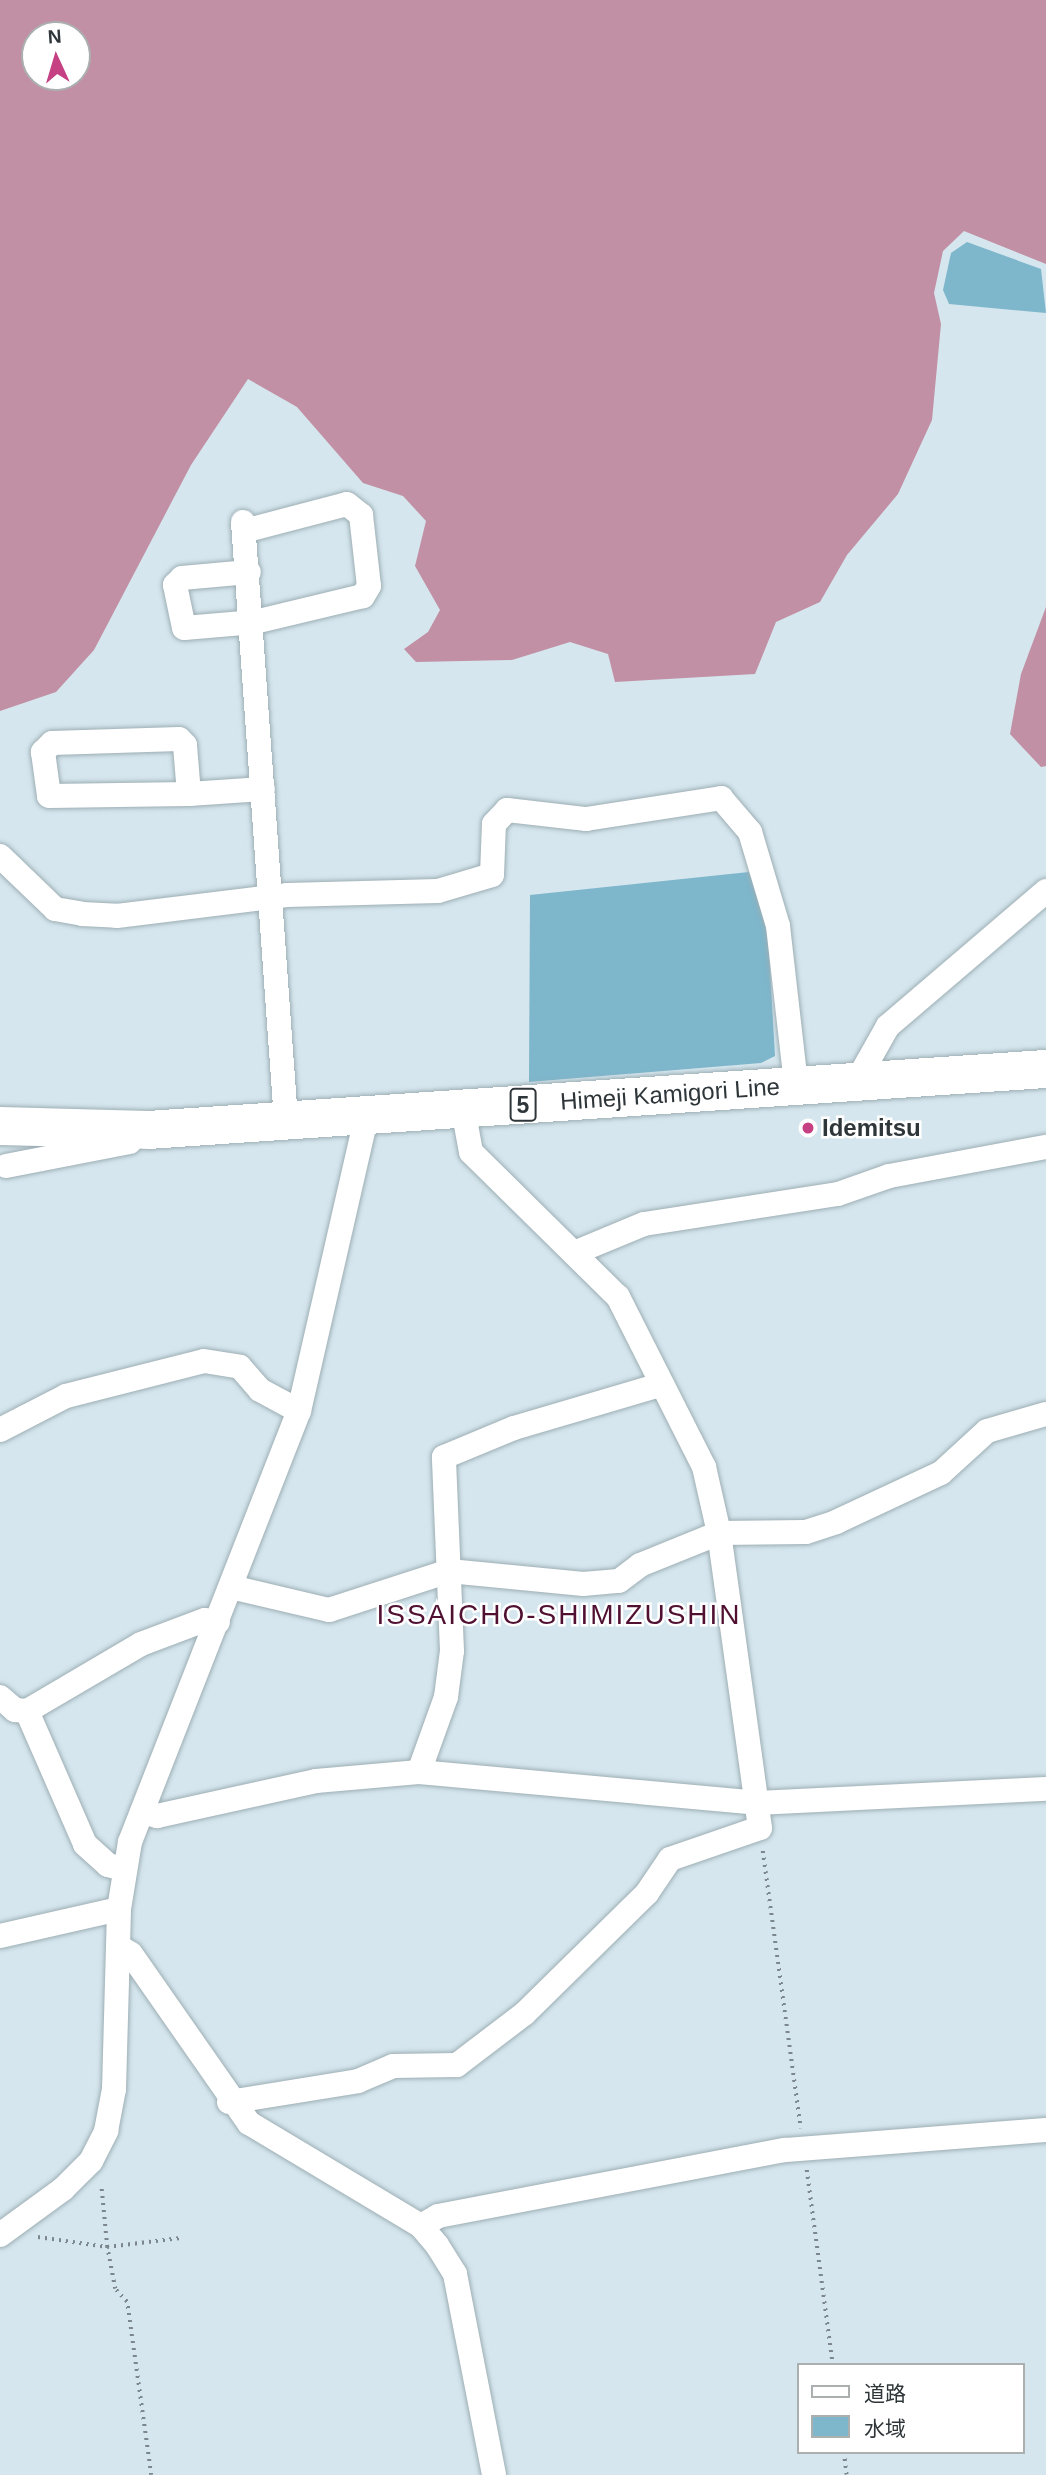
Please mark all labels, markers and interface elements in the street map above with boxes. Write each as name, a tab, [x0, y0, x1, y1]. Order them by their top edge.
north arrow	[21, 21, 91, 91]
text: N	[47, 26, 62, 48]
street label: Himeji Kamigori Line	[559, 1072, 781, 1116]
road number: 5	[509, 1086, 537, 1124]
place label: Idemitsu	[822, 1114, 921, 1142]
marker: Idemitsu	[800, 1120, 816, 1136]
district label: ISSAICHO-SHIMIZUSHIN	[379, 1598, 739, 1632]
legend	[797, 2363, 1025, 2454]
text: 道路	[864, 2382, 906, 2405]
text: 水域	[864, 2417, 906, 2440]

